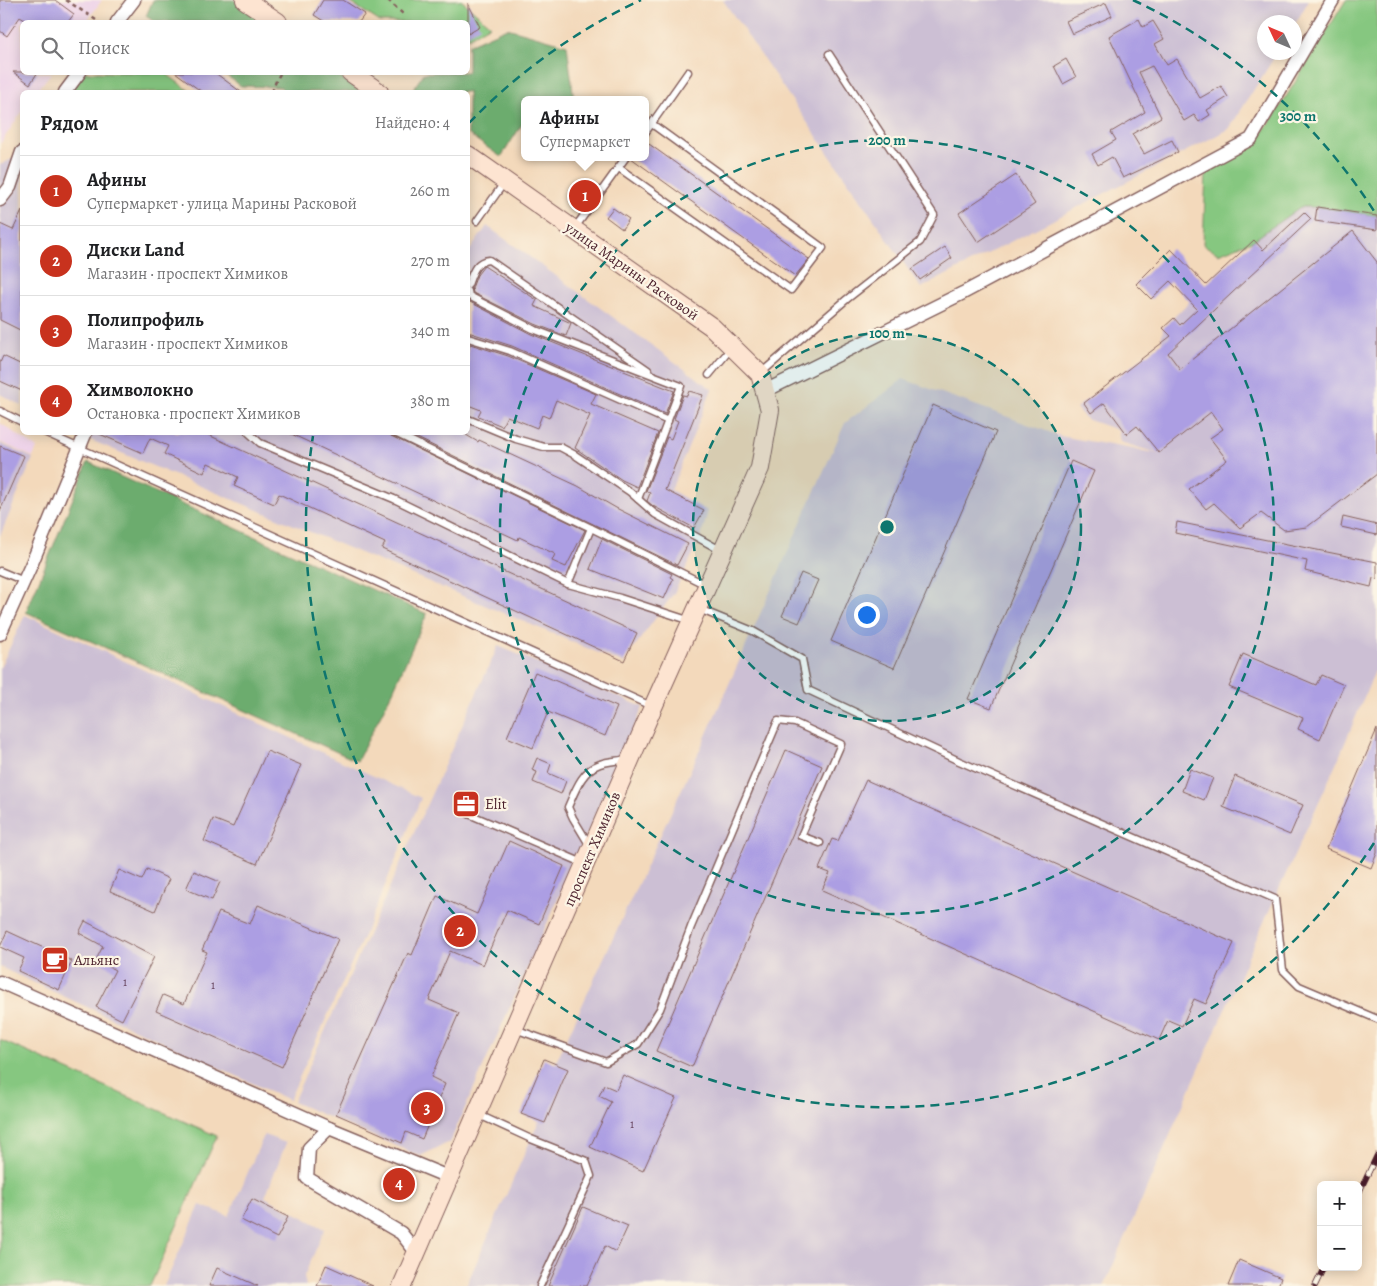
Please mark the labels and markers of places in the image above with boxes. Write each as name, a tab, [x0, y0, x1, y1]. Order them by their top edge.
pin: 1	[569, 177, 601, 215]
centre of rings	[878, 518, 896, 536]
office icon: Elit	[451, 789, 481, 819]
place label: Elit	[485, 794, 507, 814]
pin: 2	[444, 912, 476, 950]
cafe icon: Альянс	[40, 945, 70, 975]
place label: Альянс	[73, 950, 119, 970]
pin: 3	[411, 1089, 443, 1127]
pin: 4	[383, 1165, 415, 1203]

